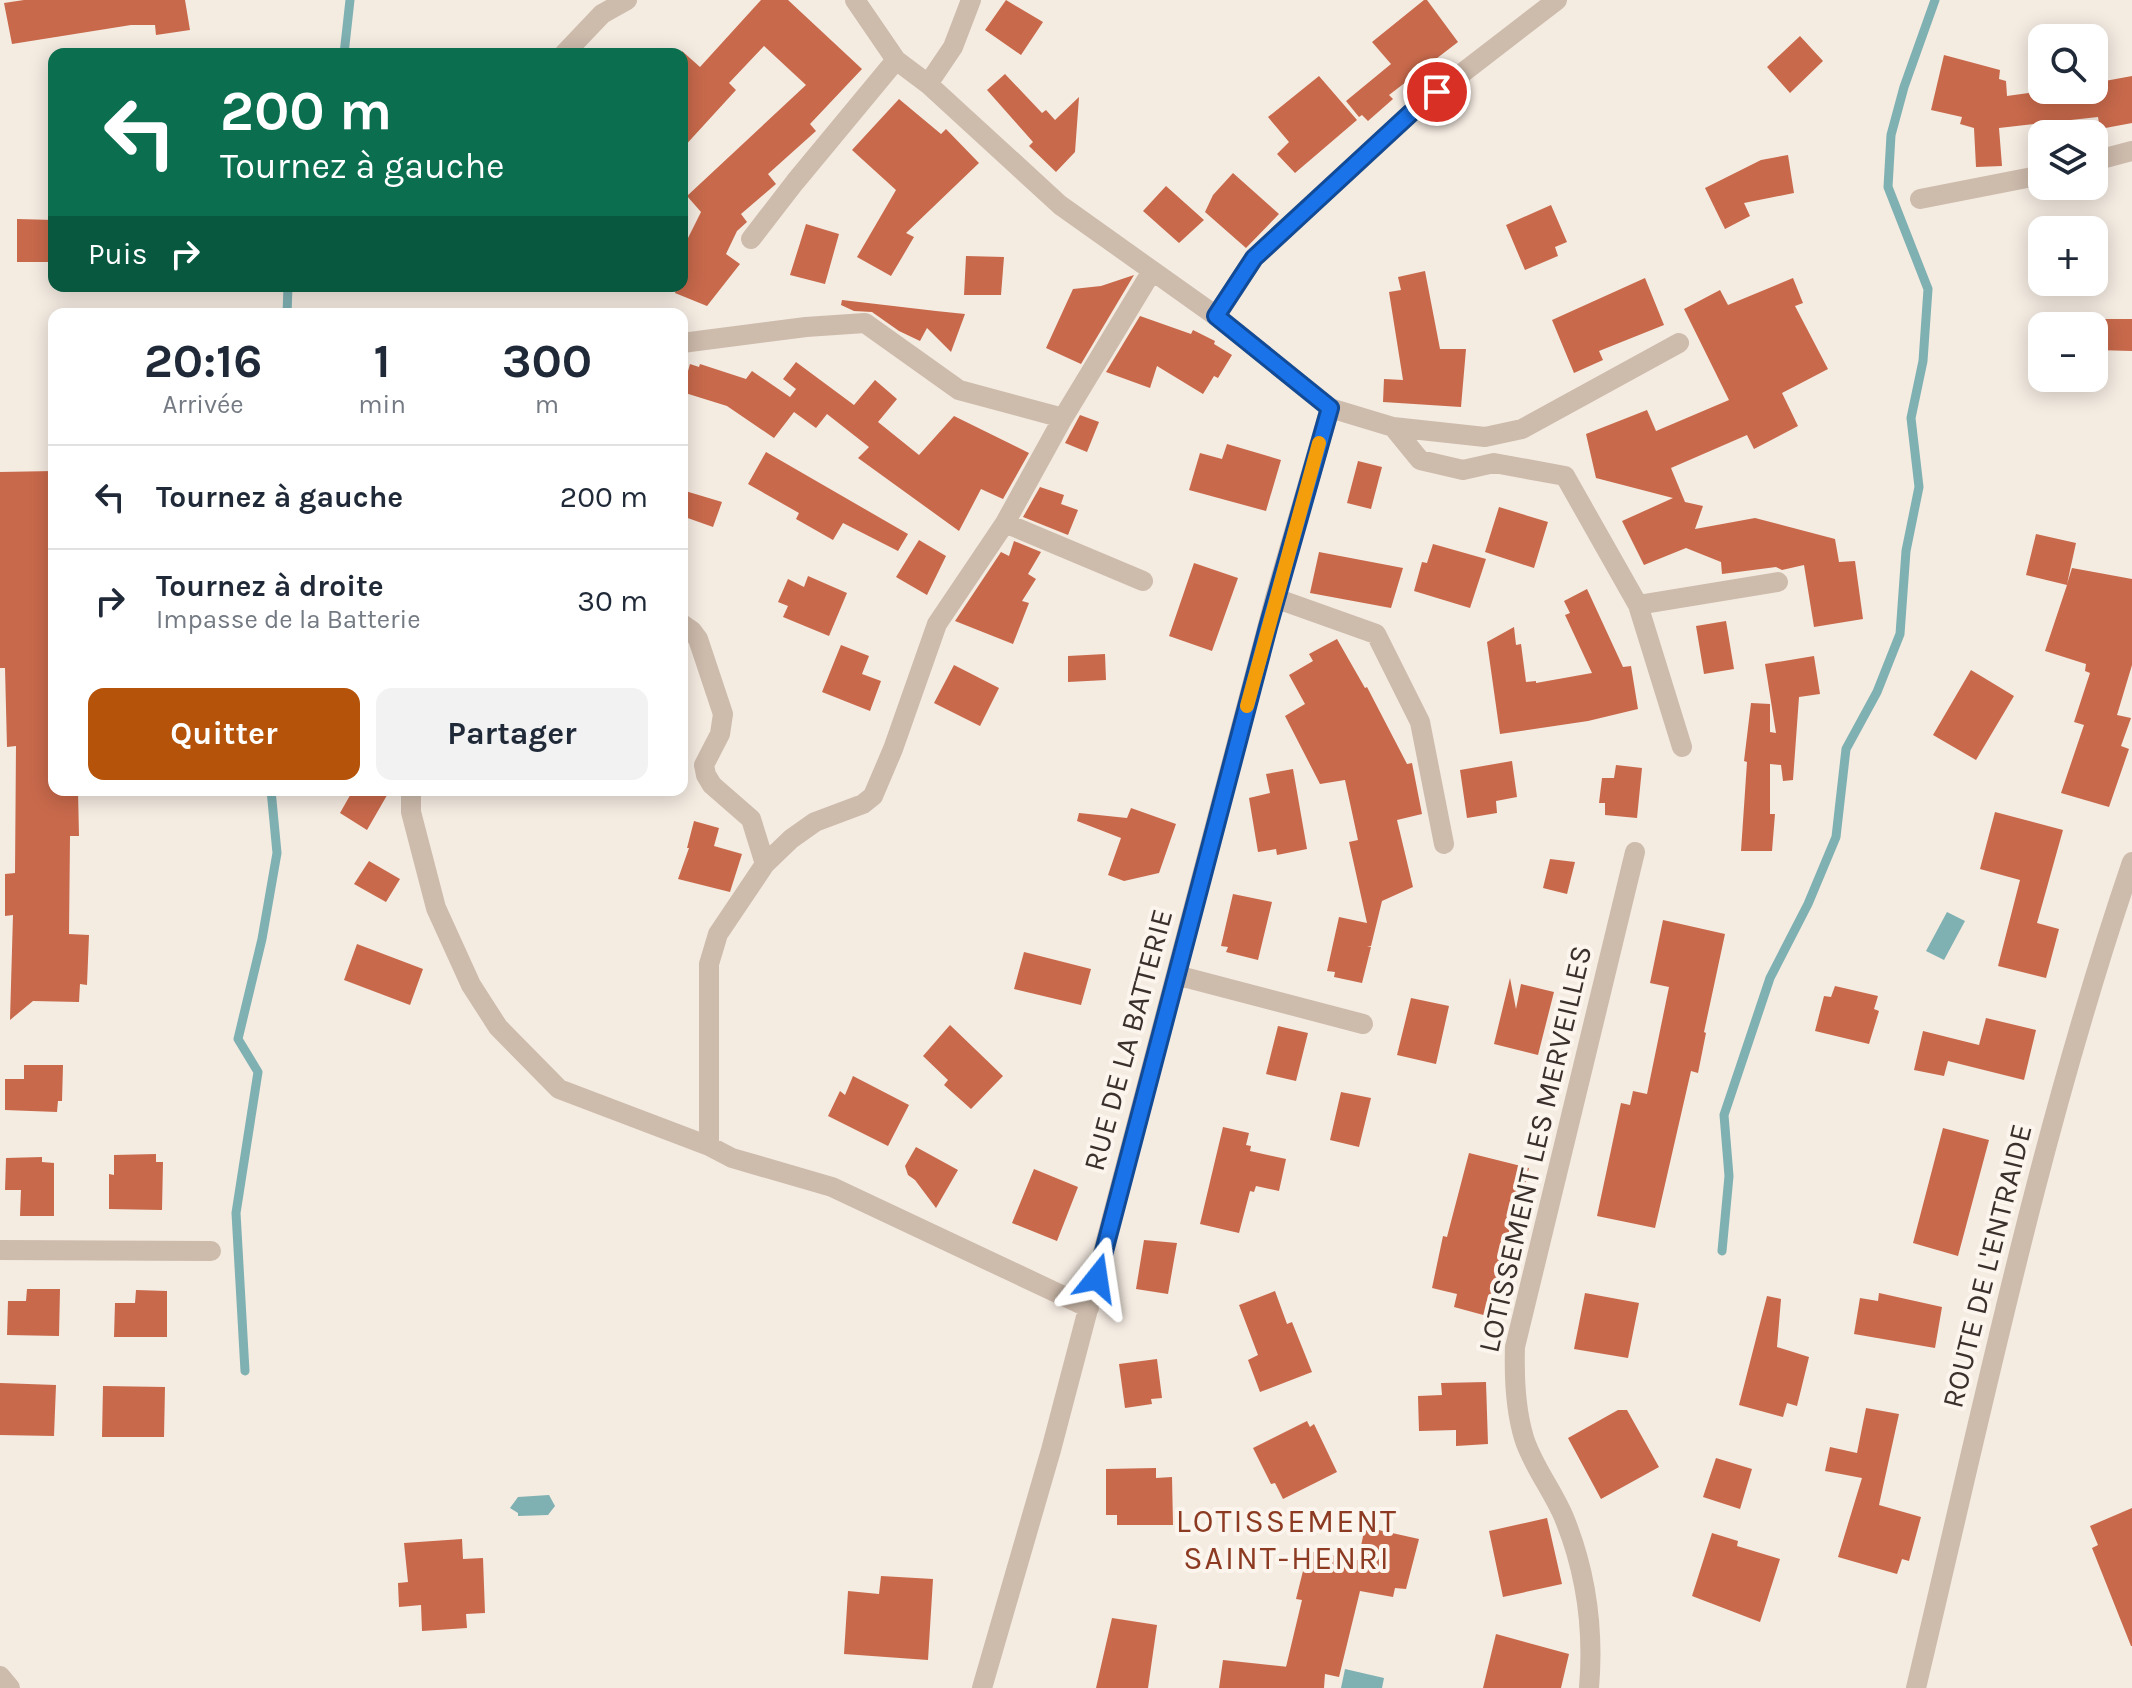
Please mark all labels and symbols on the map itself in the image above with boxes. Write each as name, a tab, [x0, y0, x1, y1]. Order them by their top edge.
pin	[1403, 58, 1471, 126]
street label: RUE DE LA BATTERIE	[1076, 905, 1180, 1175]
street label: LOTISSEMENT LES MERVEILLES	[1471, 942, 1599, 1356]
street label: ROUTE DE L'ENTRAIDE	[1934, 1120, 2040, 1412]
position arrow	[1055, 1236, 1139, 1320]
district label: LOTISSEMENT SAINT-HENRI	[1176, 1503, 1398, 1577]

